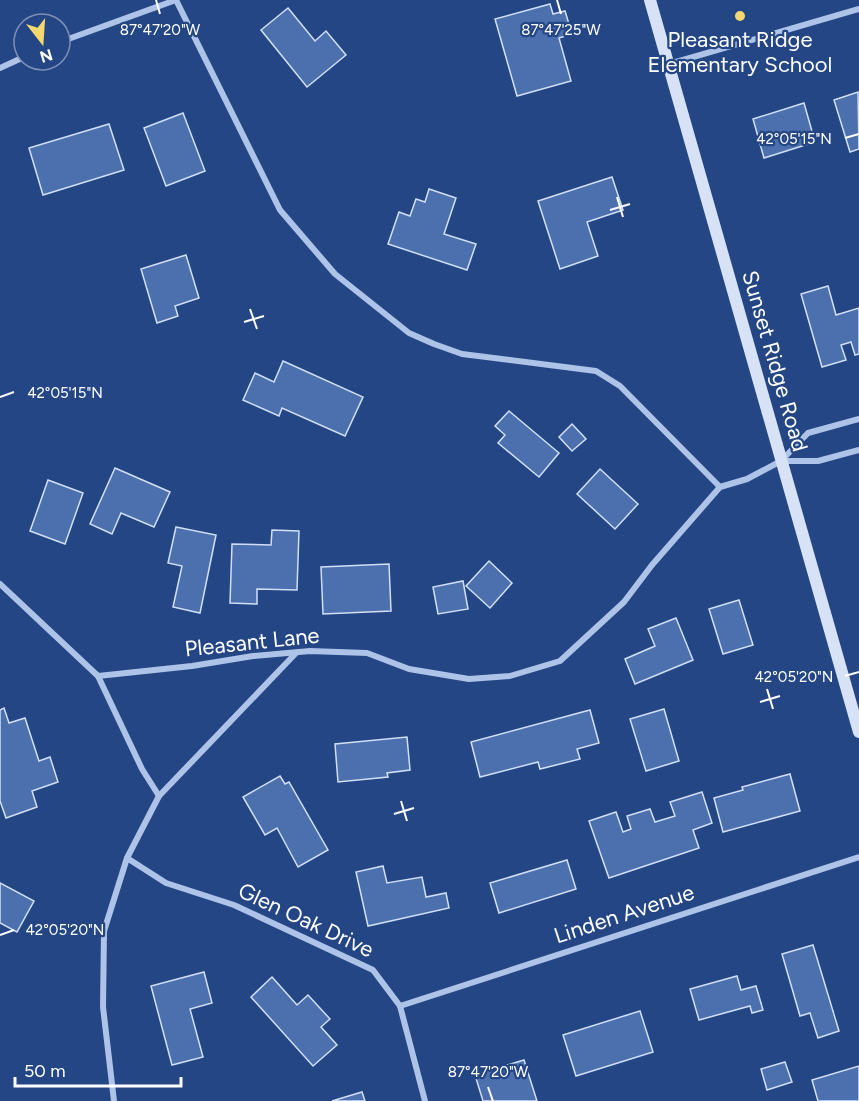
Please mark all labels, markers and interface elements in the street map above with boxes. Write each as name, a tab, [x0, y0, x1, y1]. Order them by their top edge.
marker: Pleasant Ridge Elementary School	[733, 9, 747, 23]
north arrow	[12, 12, 72, 72]
text: 87°47'20"W	[120, 21, 201, 39]
text: 87°47'25"W	[521, 21, 601, 39]
place label: Pleasant Ridge Elementary School	[648, 26, 832, 78]
text: N	[38, 45, 55, 67]
text: 42°05'15"N	[756, 130, 832, 148]
street label: Sunset Ridge Road	[736, 267, 814, 455]
text: 42°05'15"N	[27, 384, 103, 402]
street label: Pleasant Lane	[183, 622, 321, 662]
text: 42°05'20"N	[755, 668, 833, 686]
street label: Glen Oak Drive	[234, 877, 378, 963]
street label: Linden Avenue	[550, 879, 698, 949]
text: 42°05'20"N	[26, 921, 104, 939]
scale bar	[15, 1050, 182, 1088]
text: 50 m	[24, 1060, 66, 1082]
text: 87°47'20"W	[448, 1063, 529, 1081]

